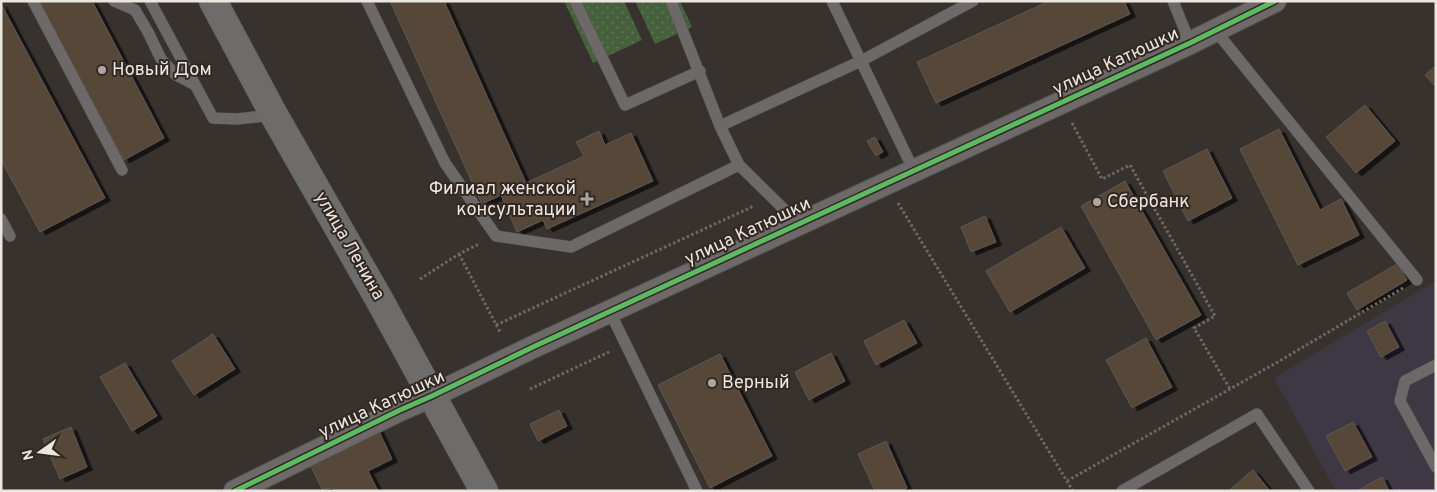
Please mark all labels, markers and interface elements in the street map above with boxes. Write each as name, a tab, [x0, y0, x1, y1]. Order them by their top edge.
street label: улица Катюшки	[1049, 23, 1183, 101]
place label: Новый Дом	[112, 59, 212, 82]
marker: Новый Дом	[96, 64, 108, 76]
place label: Филиал женской консультации	[429, 178, 576, 222]
street label: улица Ленина	[309, 188, 389, 304]
place label: Сбербанк	[1107, 191, 1190, 214]
marker: Филиал женской консультации	[580, 192, 594, 206]
street label: улица Катюшки	[681, 193, 815, 271]
marker: Сбербанк	[1091, 196, 1103, 208]
street label: улица Катюшки	[315, 366, 449, 444]
place label: Верный	[722, 372, 790, 395]
marker: Верный	[706, 377, 718, 389]
north arrow	[15, 427, 65, 477]
text: N	[19, 448, 38, 462]

